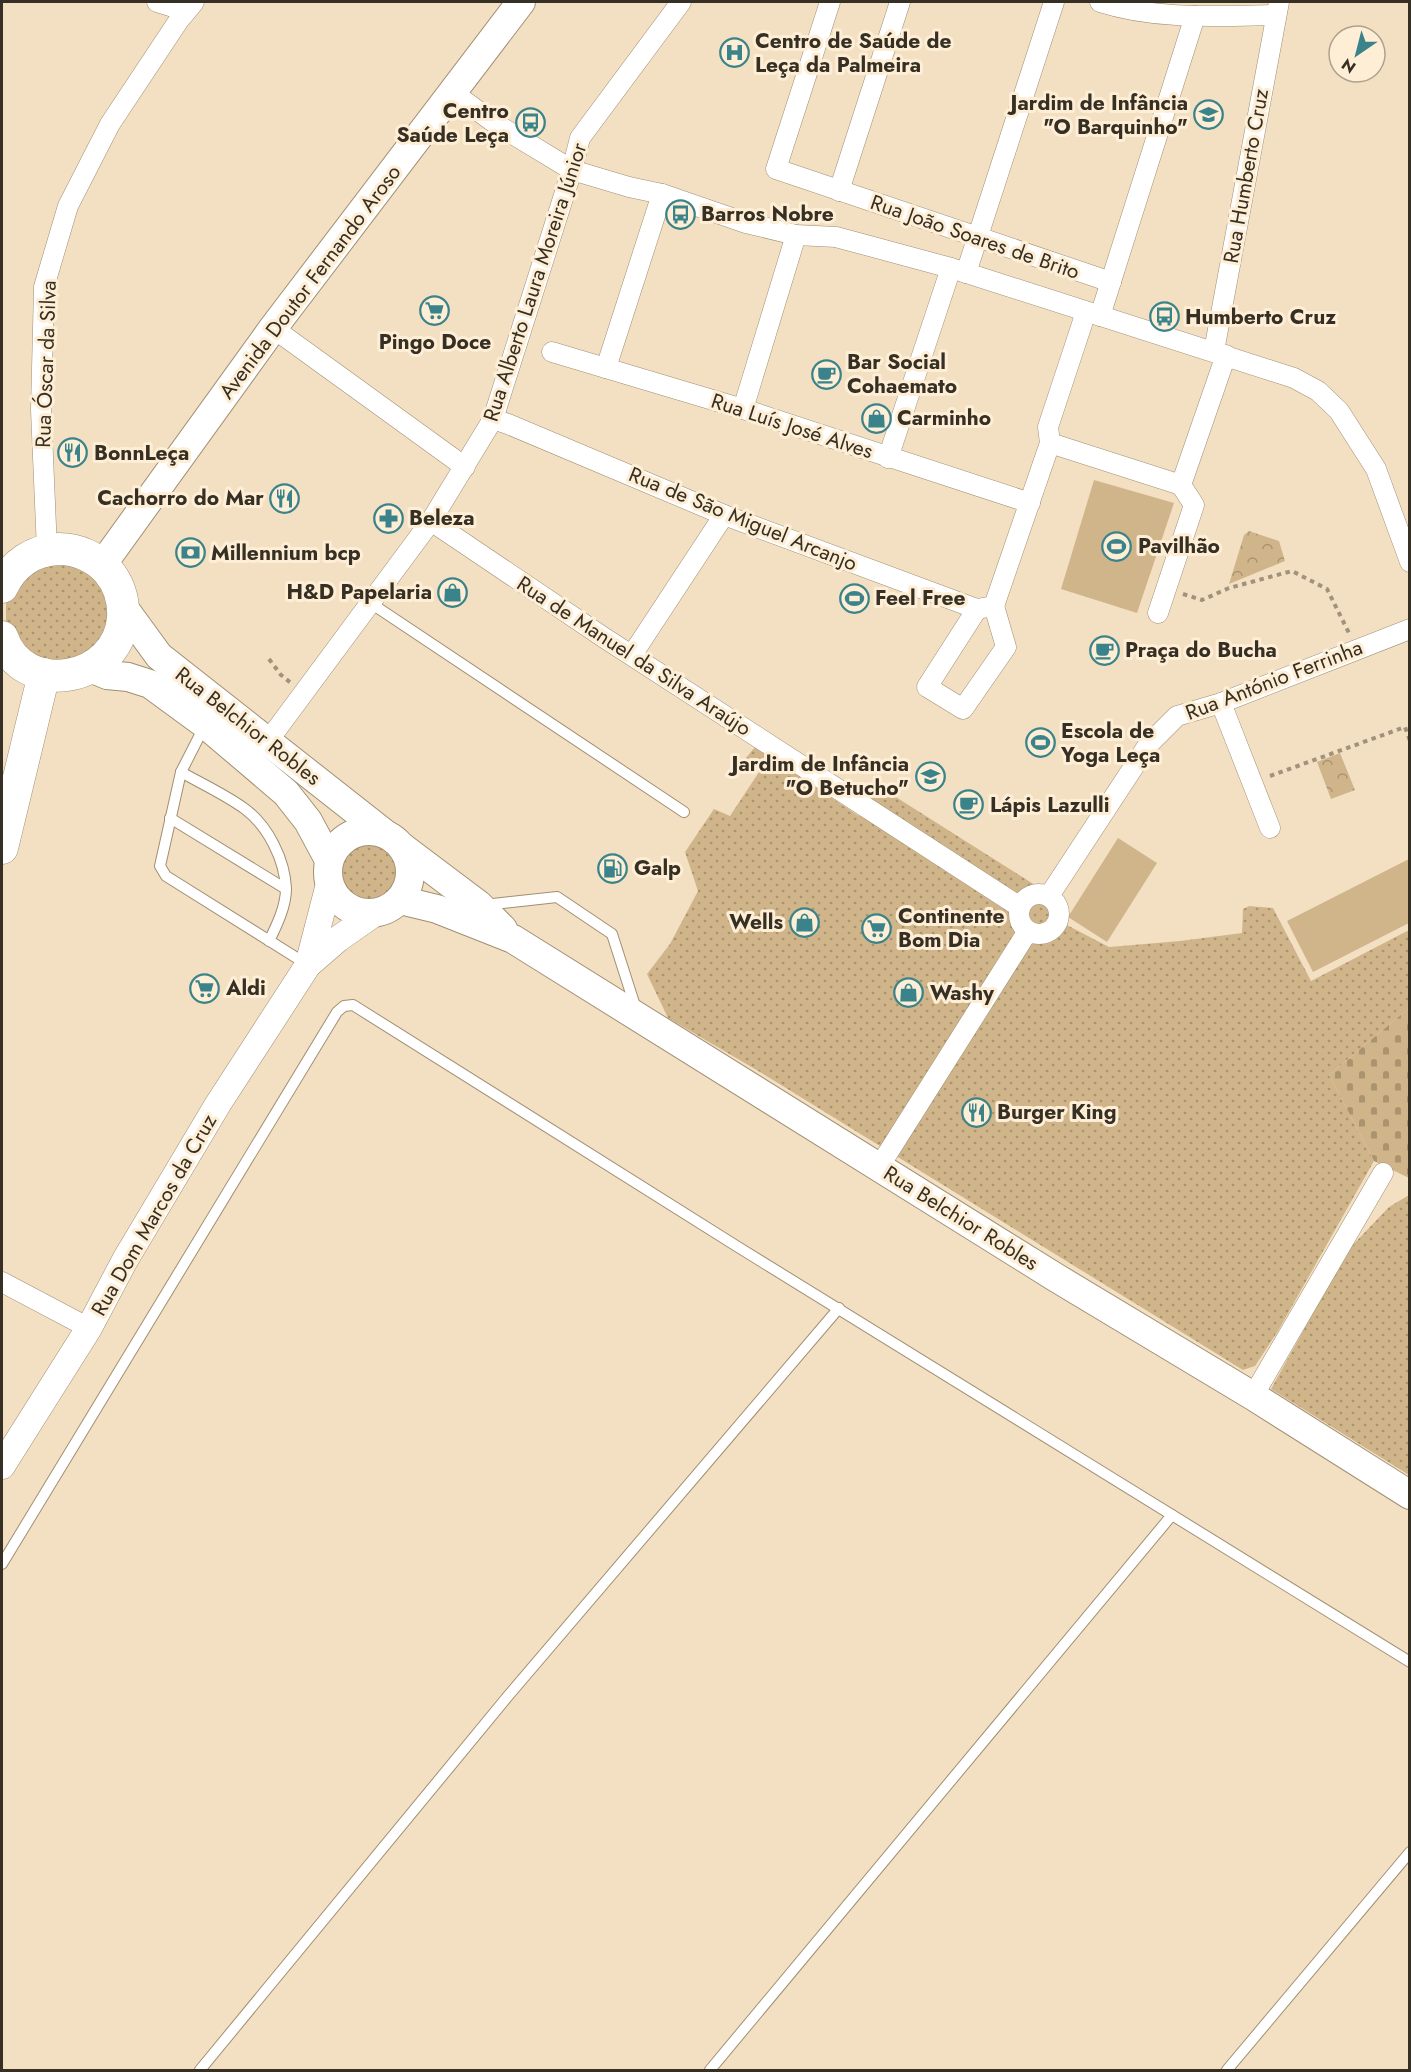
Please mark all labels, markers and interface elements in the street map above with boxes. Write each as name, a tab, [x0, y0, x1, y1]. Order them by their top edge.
north arrow	[1327, 24, 1387, 84]
place label: Centro de Saúde de Leça da Palmeira	[755, 26, 952, 80]
hospital icon: Centro de Saúde de Leça da Palmeira	[718, 37, 750, 69]
text: N	[1337, 53, 1360, 79]
street label: Rua Humberto Cruz	[1216, 86, 1276, 266]
place label: Jardim de Infância "O Barquinho"	[1007, 88, 1188, 142]
place label: Centro Saúde Leça	[396, 96, 509, 150]
school or university icon: Jardim de Infância "O Barquinho"	[1193, 99, 1225, 131]
bus stop icon: Centro Saúde Leça	[514, 107, 546, 139]
street label: Rua Alberto Laura Moreira Júnior	[476, 138, 595, 425]
street label: Avenida Doutor Fernando Aroso	[212, 159, 408, 405]
street label: Rua João Soares de Brito	[867, 187, 1083, 287]
bus stop icon: Barros Nobre	[664, 198, 696, 230]
place label: Barros Nobre	[701, 199, 834, 229]
street label: Rua Óscar da Silva	[28, 280, 64, 448]
supermarket icon: Pingo Doce	[419, 295, 451, 327]
bus stop icon: Humberto Cruz	[1148, 301, 1180, 333]
place label: Humberto Cruz	[1185, 302, 1336, 332]
place label: Pingo Doce	[379, 327, 491, 357]
place label: Bar Social Cohaemato	[847, 347, 957, 401]
cafe icon: Bar Social Cohaemato	[810, 358, 842, 390]
street label: Rua Luís José Alves	[707, 386, 877, 466]
shop icon: Carminho	[860, 402, 892, 434]
place label: Carminho	[897, 403, 991, 433]
restaurant icon: BonnLeça	[57, 437, 89, 469]
place label: BonnLeça	[94, 438, 189, 468]
street label: Rua de São Miguel Arcanjo	[624, 459, 862, 579]
restaurant icon: Cachorro do Mar	[269, 482, 301, 514]
place label: Cachorro do Mar	[97, 483, 264, 513]
pharmacy icon: Beleza	[372, 502, 404, 534]
place label: Beleza	[409, 503, 475, 533]
sports icon: Pavilhão	[1101, 530, 1133, 562]
place label: Pavilhão	[1138, 531, 1220, 561]
bank icon: Millennium bcp	[174, 537, 206, 569]
place label: Millennium bcp	[211, 538, 361, 568]
street label: Rua de Manuel da Silva Araújo	[511, 569, 757, 743]
shop icon: H&D Papelaria	[437, 576, 469, 608]
place label: H&D Papelaria	[287, 577, 432, 607]
sports icon: Feel Free	[838, 582, 870, 614]
place label: Feel Free	[875, 583, 966, 613]
street label: Rua António Ferrinha	[1181, 632, 1367, 728]
cafe icon: Praça do Bucha	[1088, 634, 1120, 666]
place label: Praça do Bucha	[1125, 635, 1277, 665]
street label: Rua Belchior Robles	[169, 660, 327, 792]
place label: Escola de Yoga Leça	[1060, 716, 1160, 770]
sports icon: Escola de Yoga Leça	[1024, 727, 1056, 759]
place label: Jardim de Infância "O Betucho"	[728, 749, 909, 803]
school or university icon: Jardim de Infância "O Betucho"	[914, 760, 946, 792]
cafe icon: Lápis Lazulli	[953, 789, 985, 821]
place label: Lápis Lazulli	[990, 790, 1110, 820]
fuel station icon: Galp	[597, 852, 629, 884]
place label: Galp	[634, 853, 681, 883]
place label: Continente Bom Dia	[898, 901, 1005, 955]
shop icon: Wells	[788, 906, 820, 938]
place label: Wells	[729, 907, 783, 937]
supermarket icon: Continente Bom Dia	[861, 912, 893, 944]
supermarket icon: Aldi	[189, 972, 221, 1004]
place label: Aldi	[225, 973, 266, 1003]
shop icon: Washy	[893, 977, 925, 1009]
place label: Washy	[930, 978, 995, 1008]
restaurant icon: Burger King	[960, 1096, 992, 1128]
place label: Burger King	[997, 1097, 1116, 1127]
street label: Rua Dom Marcos da Cruz	[84, 1108, 224, 1321]
street label: Rua Belchior Robles	[878, 1158, 1044, 1278]

